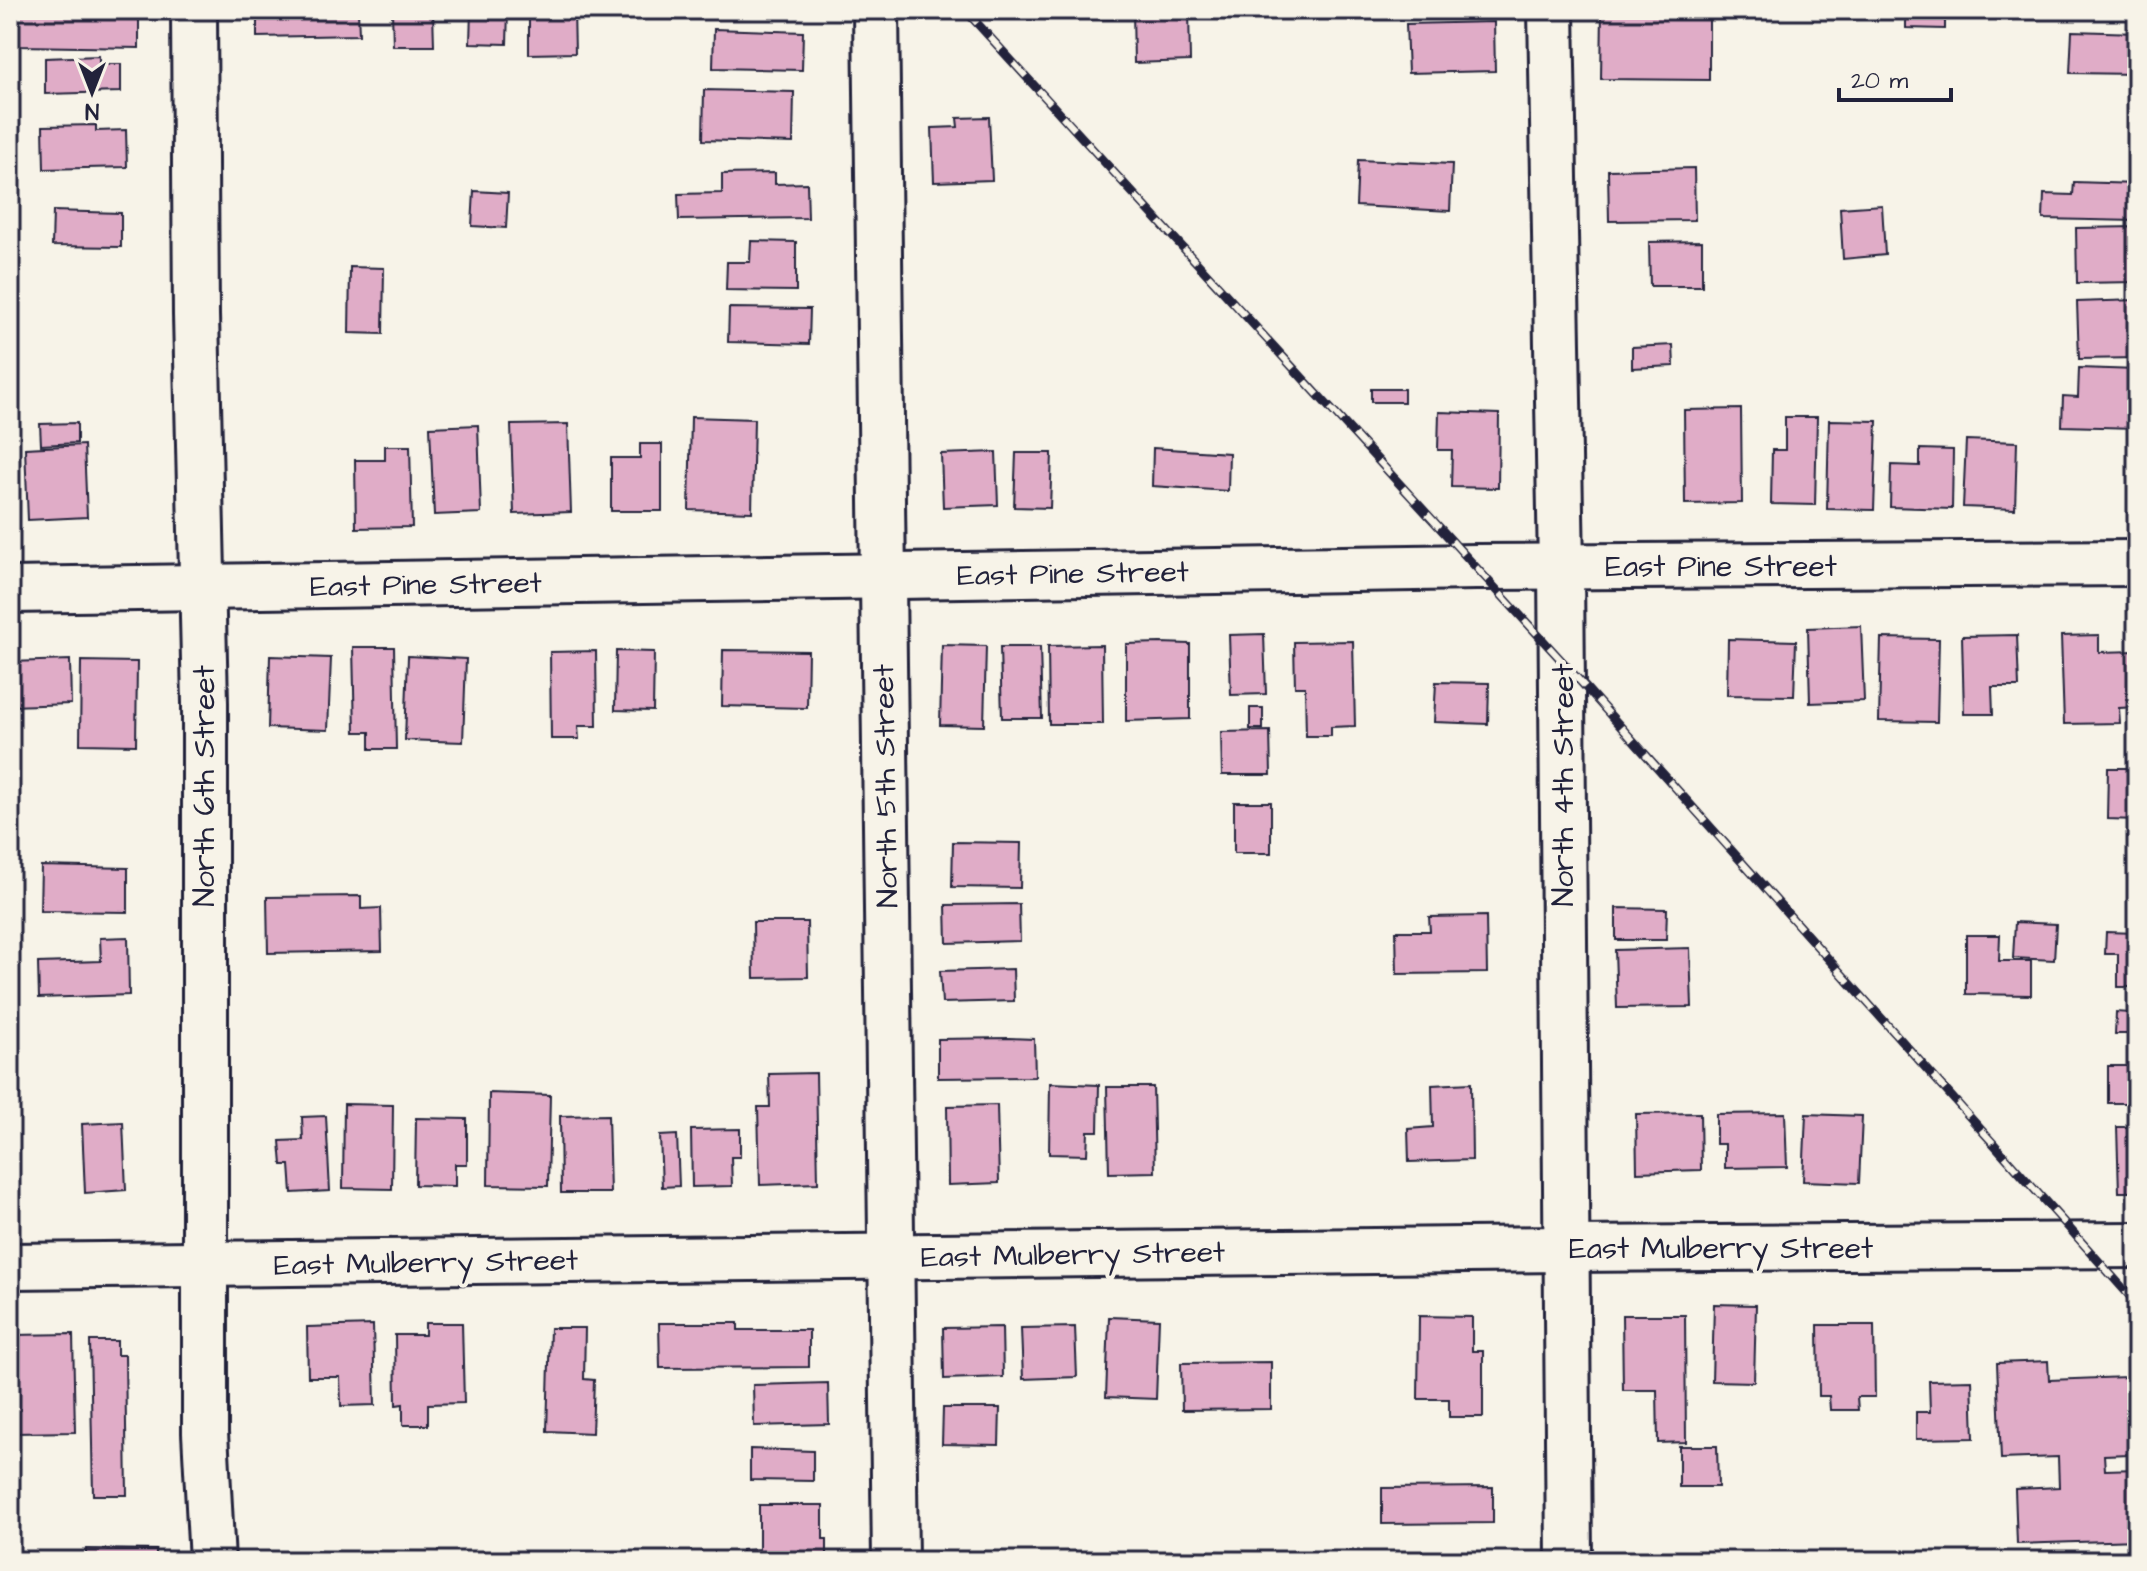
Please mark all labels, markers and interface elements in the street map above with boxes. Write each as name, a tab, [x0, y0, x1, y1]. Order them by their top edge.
north arrow	[52, 52, 132, 132]
scale bar	[1839, 52, 1951, 102]
text: 20 m	[1851, 64, 1908, 98]
text: N	[85, 95, 99, 126]
street label: East Pine Street	[1605, 546, 1837, 588]
street label: East Pine Street	[957, 551, 1189, 597]
street label: East Pine Street	[310, 562, 542, 608]
street label: North 4th Street	[1543, 663, 1585, 907]
street label: North 5th Street	[863, 664, 909, 908]
street label: North 6th Street	[184, 665, 226, 907]
street label: East Mulberry Street	[1569, 1228, 1873, 1271]
street label: East Mulberry Street	[921, 1231, 1225, 1280]
street label: East Mulberry Street	[274, 1239, 578, 1288]

